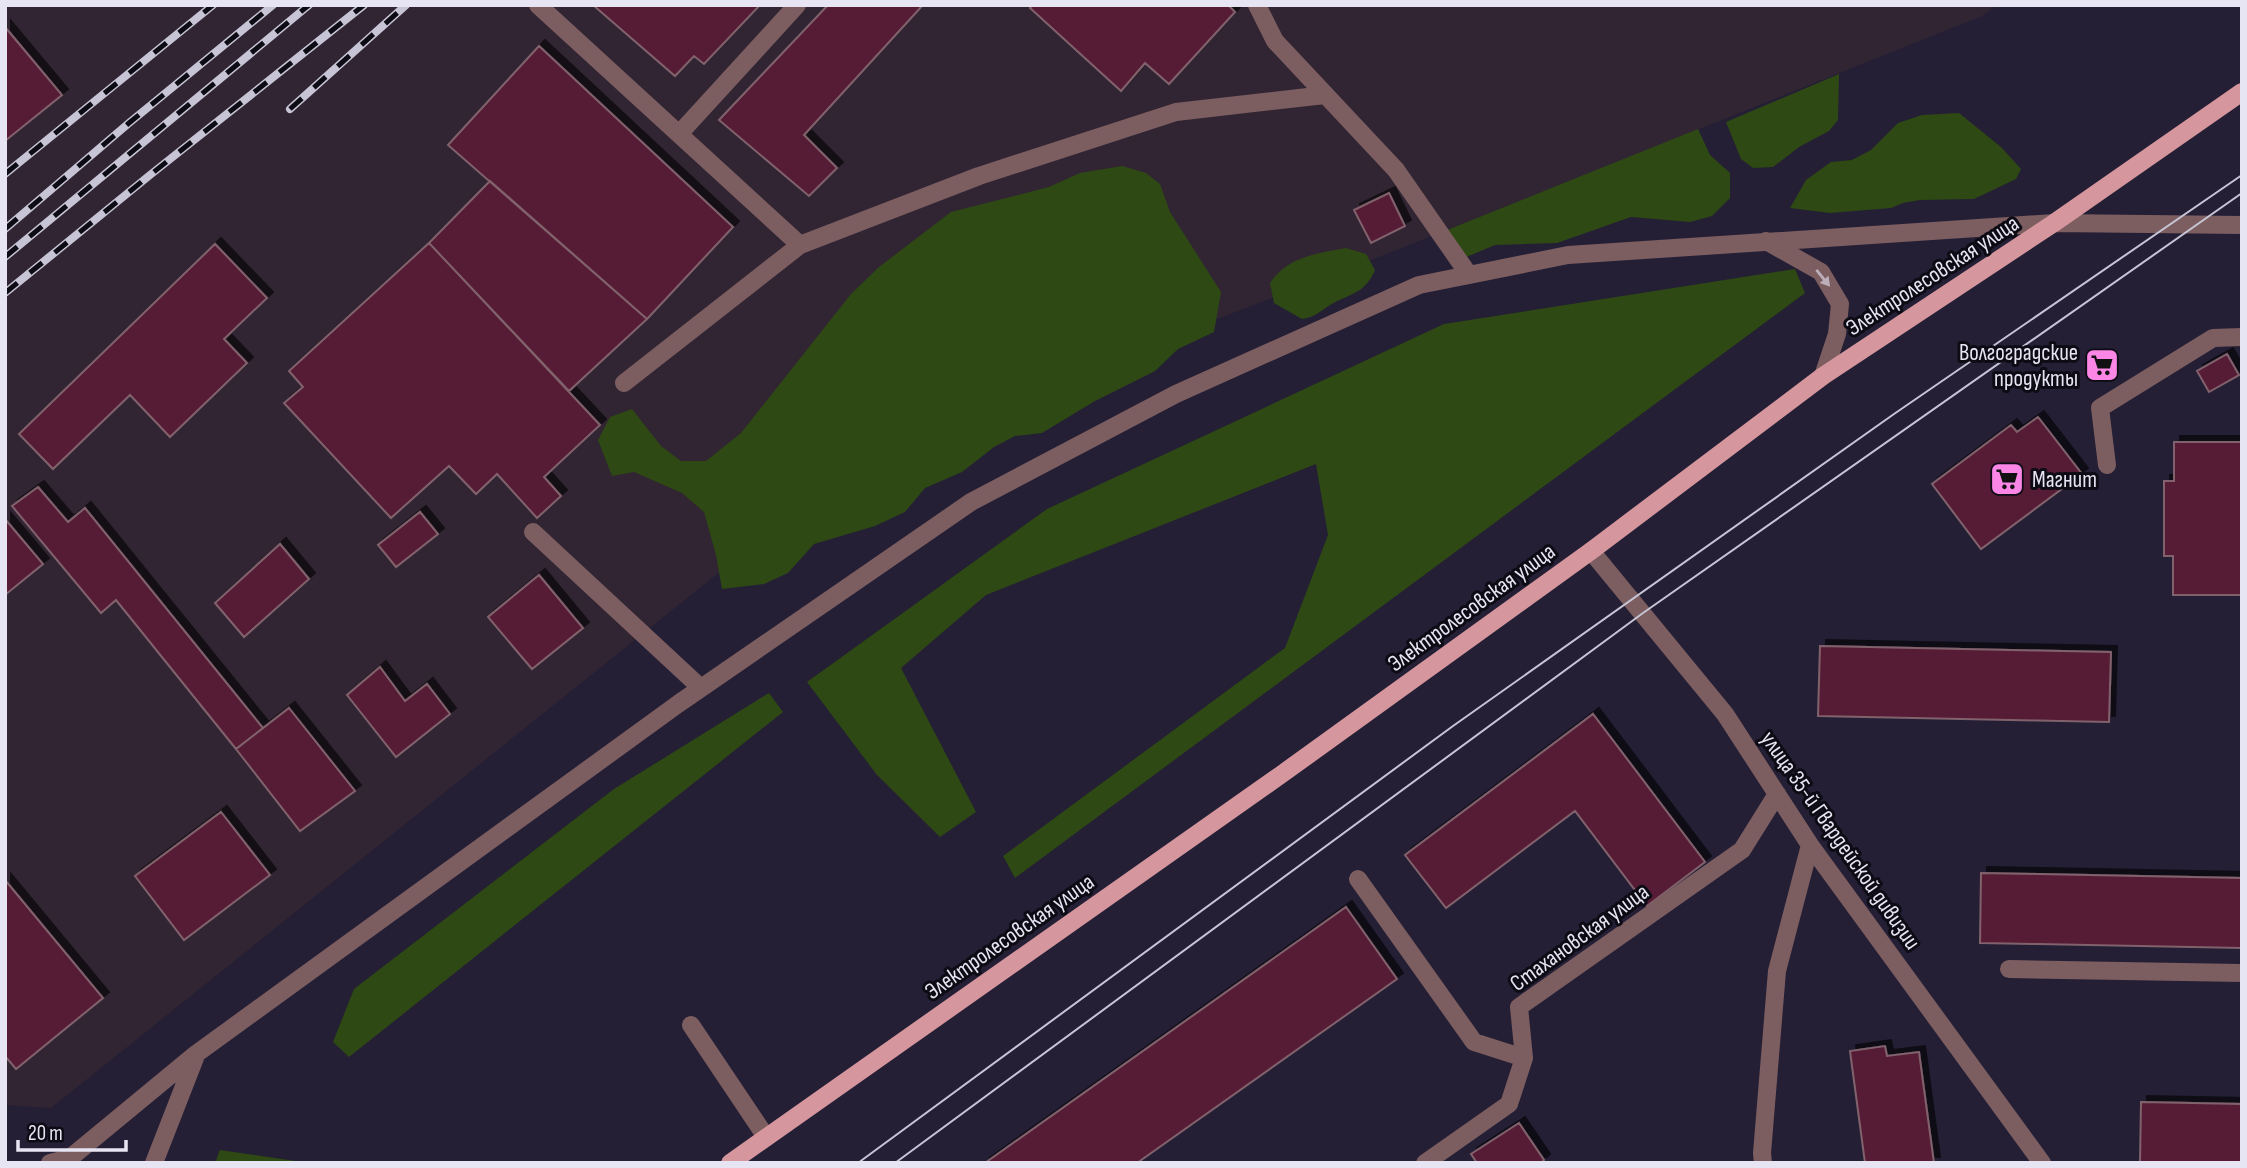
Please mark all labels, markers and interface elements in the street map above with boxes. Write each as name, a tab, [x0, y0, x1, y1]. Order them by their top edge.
street label: Электролесовская улица	[1841, 210, 2024, 342]
one-way arrow	[1815, 268, 1830, 286]
place label: Волгоградские продукты	[1959, 339, 2078, 393]
supermarket icon: Волгоградские продукты	[2083, 346, 2121, 384]
supermarket icon: Магнит	[1988, 460, 2026, 498]
place label: Магнит	[2032, 466, 2097, 494]
street label: Электролесовская улица	[1382, 538, 1561, 678]
street label: улица 35-й Гвардейской дивизии	[1754, 726, 1926, 955]
street label: Электролесовская улица	[919, 868, 1100, 1006]
street label: Стахановская улица	[1505, 878, 1654, 998]
scale bar	[18, 1108, 126, 1152]
text: 20 m	[28, 1121, 63, 1146]

